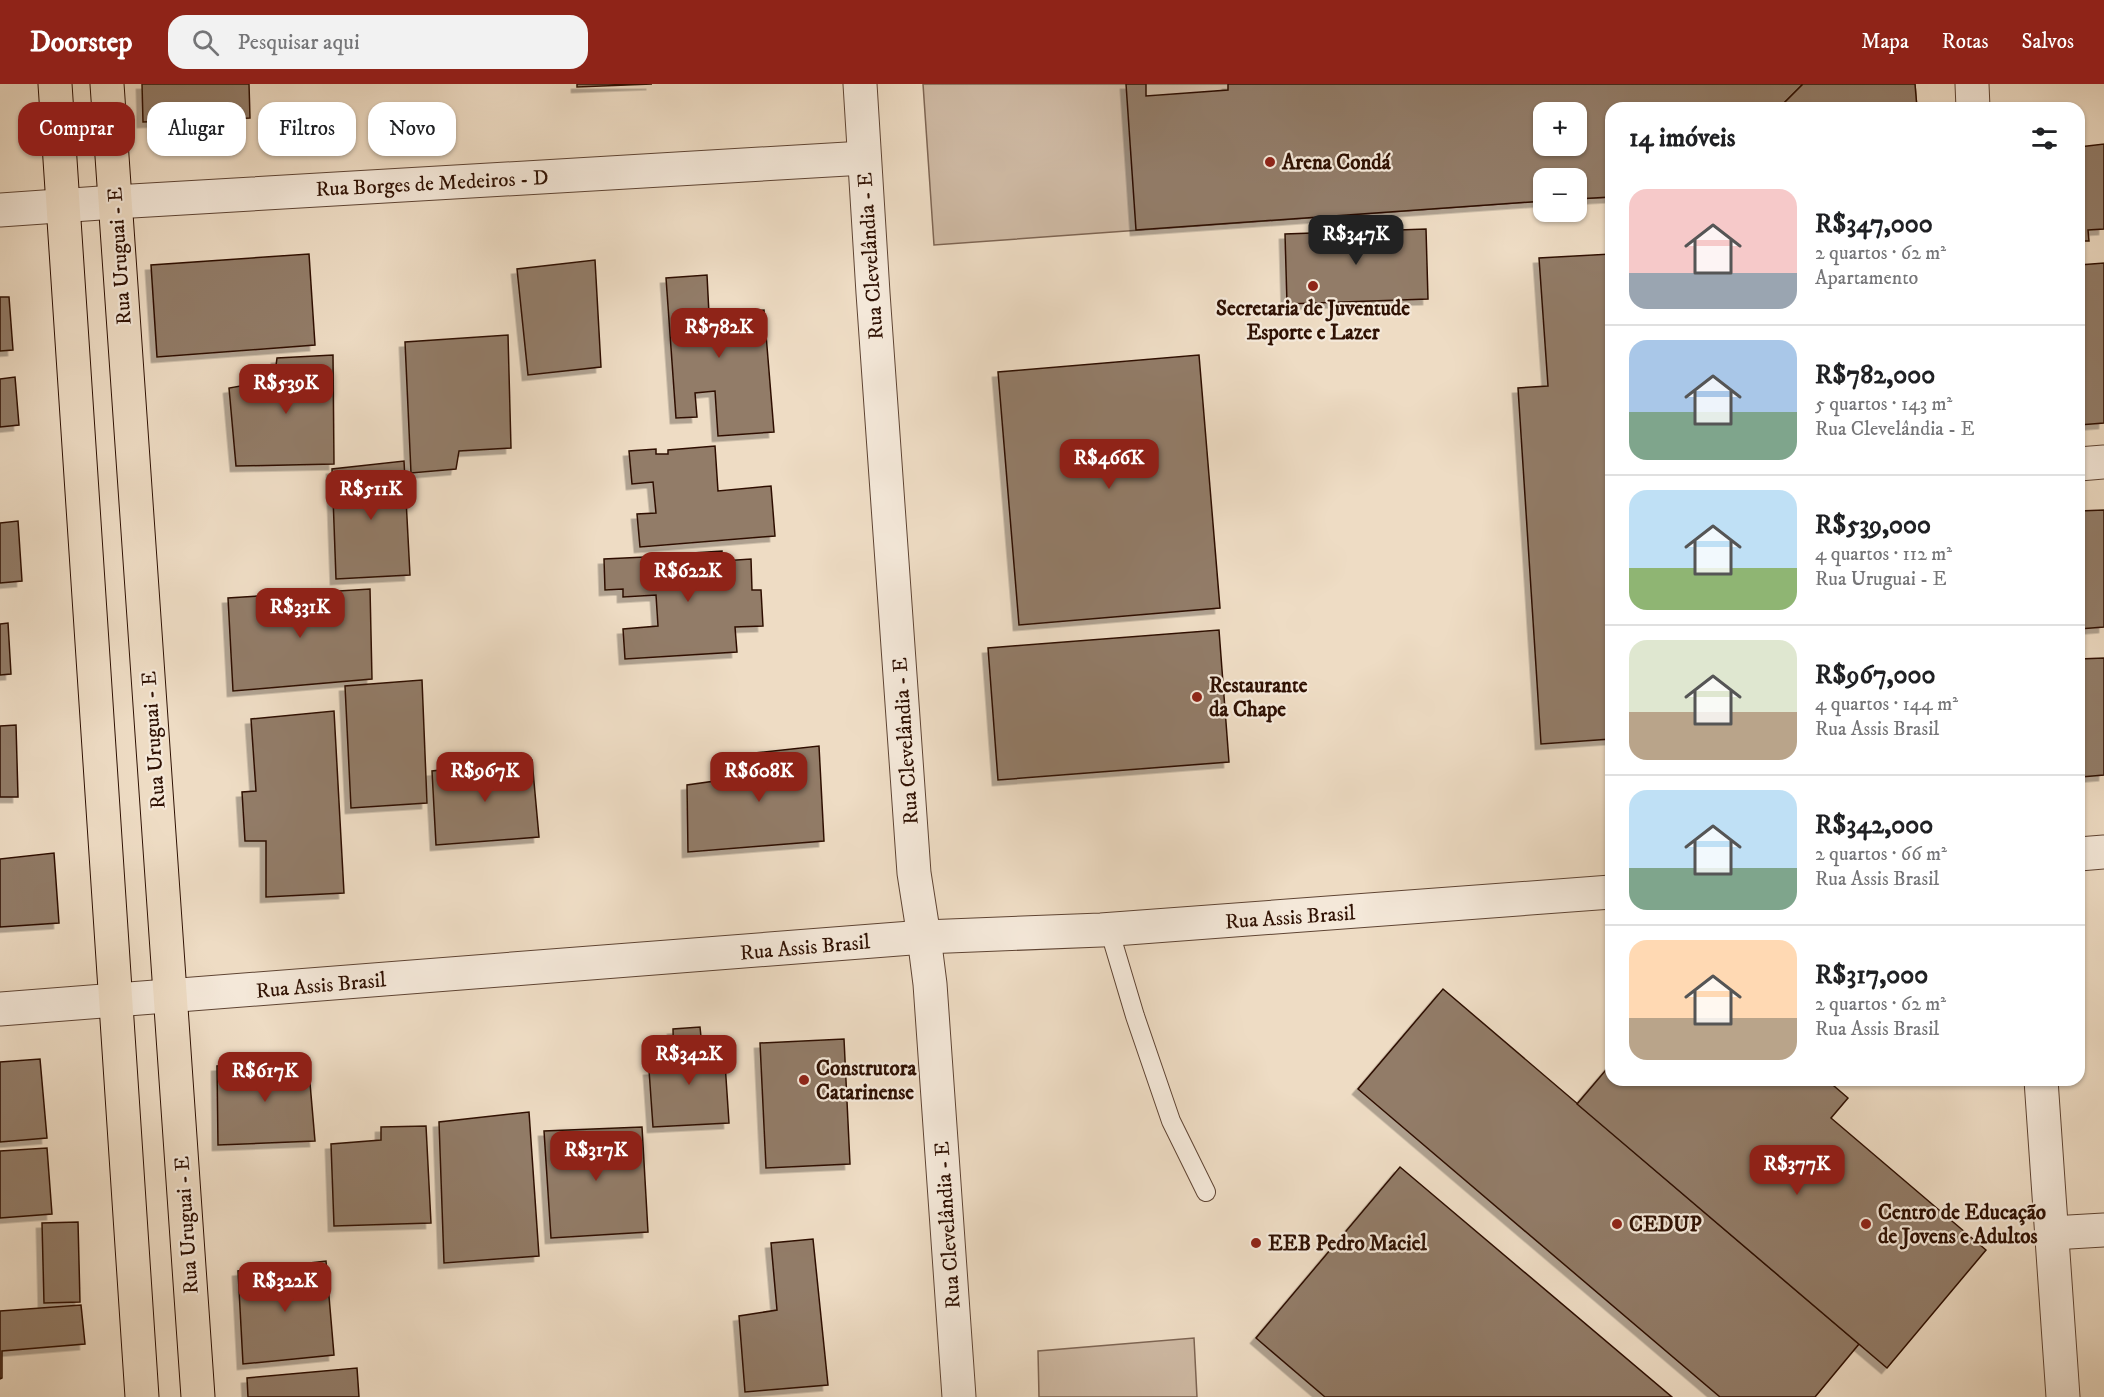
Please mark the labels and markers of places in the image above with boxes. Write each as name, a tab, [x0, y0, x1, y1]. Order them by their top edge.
place label: Arena Condá	[1281, 150, 1392, 176]
marker: Arena Condá	[1263, 155, 1277, 169]
pin: R$347K	[1307, 215, 1405, 266]
marker: Secretaria de Juventude Esporte e Lazer	[1306, 279, 1320, 293]
place label: Secretaria de Juventude Esporte e Lazer	[1216, 296, 1410, 346]
pin: R$782K	[670, 308, 768, 359]
pin: R$539K	[237, 364, 335, 415]
pin: R$466K	[1060, 439, 1158, 490]
pin: R$511K	[322, 470, 420, 521]
pin: R$622K	[639, 552, 737, 603]
pin: R$331K	[251, 588, 349, 639]
place label: Restaurante da Chape	[1209, 673, 1308, 723]
marker: Restaurante da Chape	[1190, 690, 1204, 704]
pin: R$967K	[436, 752, 534, 803]
pin: R$608K	[710, 752, 808, 803]
pin: R$342K	[640, 1035, 738, 1086]
pin: R$617K	[216, 1052, 314, 1103]
place label: Construtora Catarinense	[816, 1056, 918, 1106]
marker: Construtora Catarinense	[797, 1073, 811, 1087]
pin: R$317K	[547, 1131, 645, 1182]
pin: R$377K	[1748, 1145, 1846, 1196]
place label: Centro de Educação de Jovens e Adultos	[1878, 1200, 2046, 1250]
place label: CEDUP	[1629, 1212, 1703, 1238]
marker: CEDUP	[1610, 1217, 1624, 1231]
marker: Centro de Educação de Jovens e Adultos	[1859, 1217, 1873, 1231]
place label: EEB Pedro Maciel	[1268, 1231, 1427, 1257]
marker: EEB Pedro Maciel	[1249, 1236, 1263, 1250]
pin: R$322K	[236, 1262, 334, 1313]

